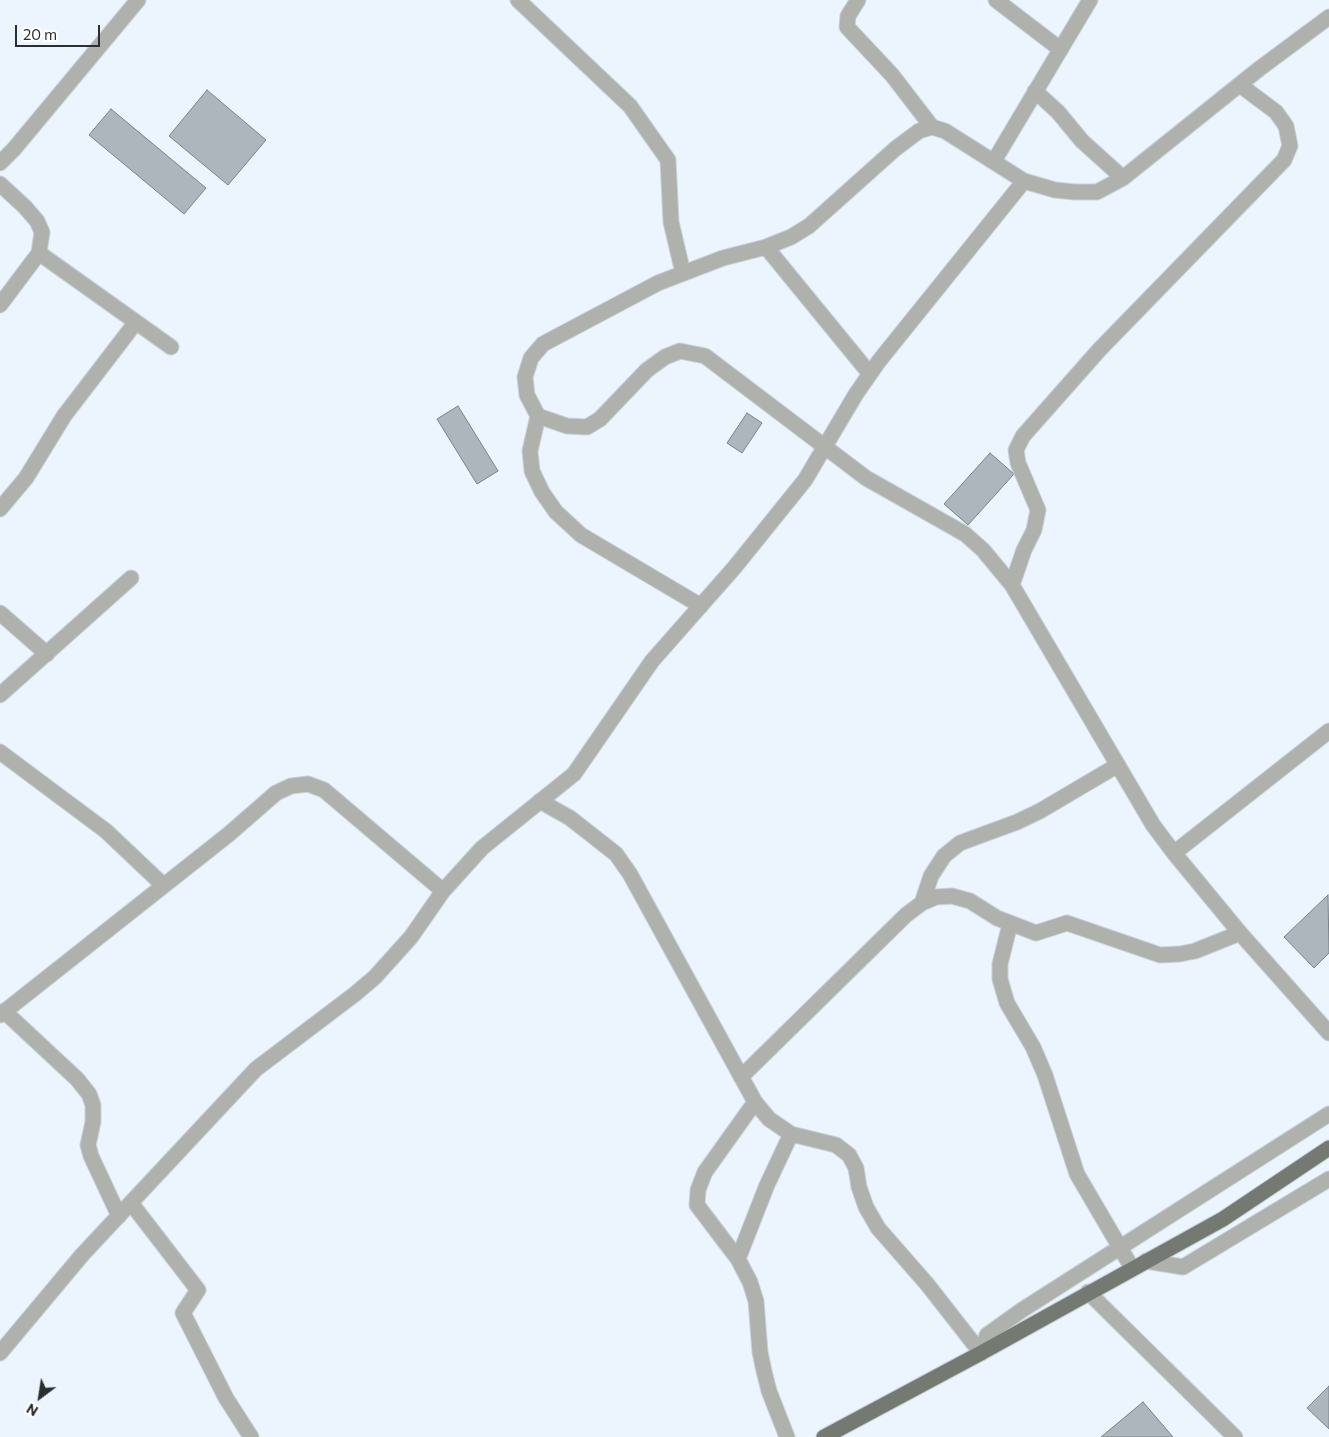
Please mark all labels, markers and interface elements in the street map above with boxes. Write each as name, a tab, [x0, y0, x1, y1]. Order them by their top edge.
scale bar	[18, 15, 102, 47]
text: 20 m	[23, 25, 57, 43]
north arrow	[15, 1372, 65, 1422]
text: N	[23, 1400, 41, 1420]

